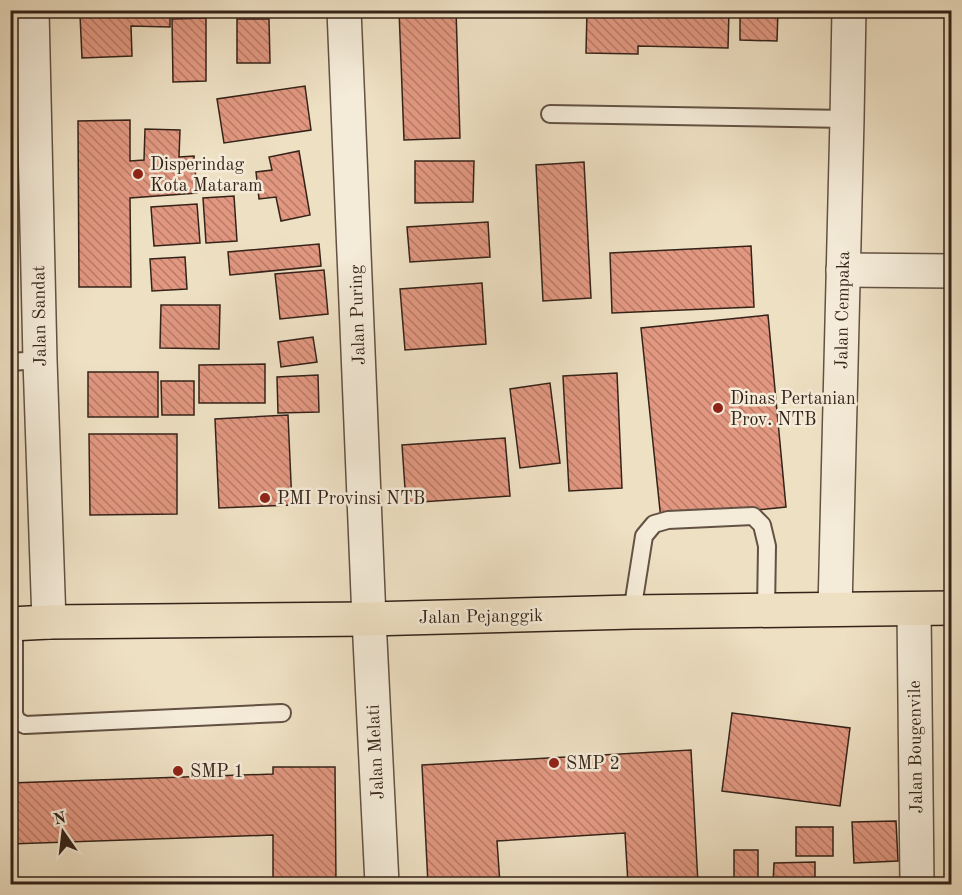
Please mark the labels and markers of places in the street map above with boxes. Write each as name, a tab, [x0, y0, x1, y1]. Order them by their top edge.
place label: Disperindag Kota Mataram	[150, 156, 263, 195]
marker: Disperindag Kota Mataram	[131, 167, 145, 181]
place label: Dinas Pertanian Prov. NTB	[730, 390, 856, 429]
marker: Dinas Pertanian Prov. NTB	[711, 401, 725, 415]
place label: PMI Provinsi NTB	[277, 490, 425, 508]
marker: PMI Provinsi NTB	[258, 491, 272, 505]
place label: SMP 2	[566, 755, 620, 773]
marker: SMP 2	[547, 756, 561, 770]
place label: SMP 1	[190, 763, 244, 781]
marker: SMP 1	[171, 764, 185, 778]

